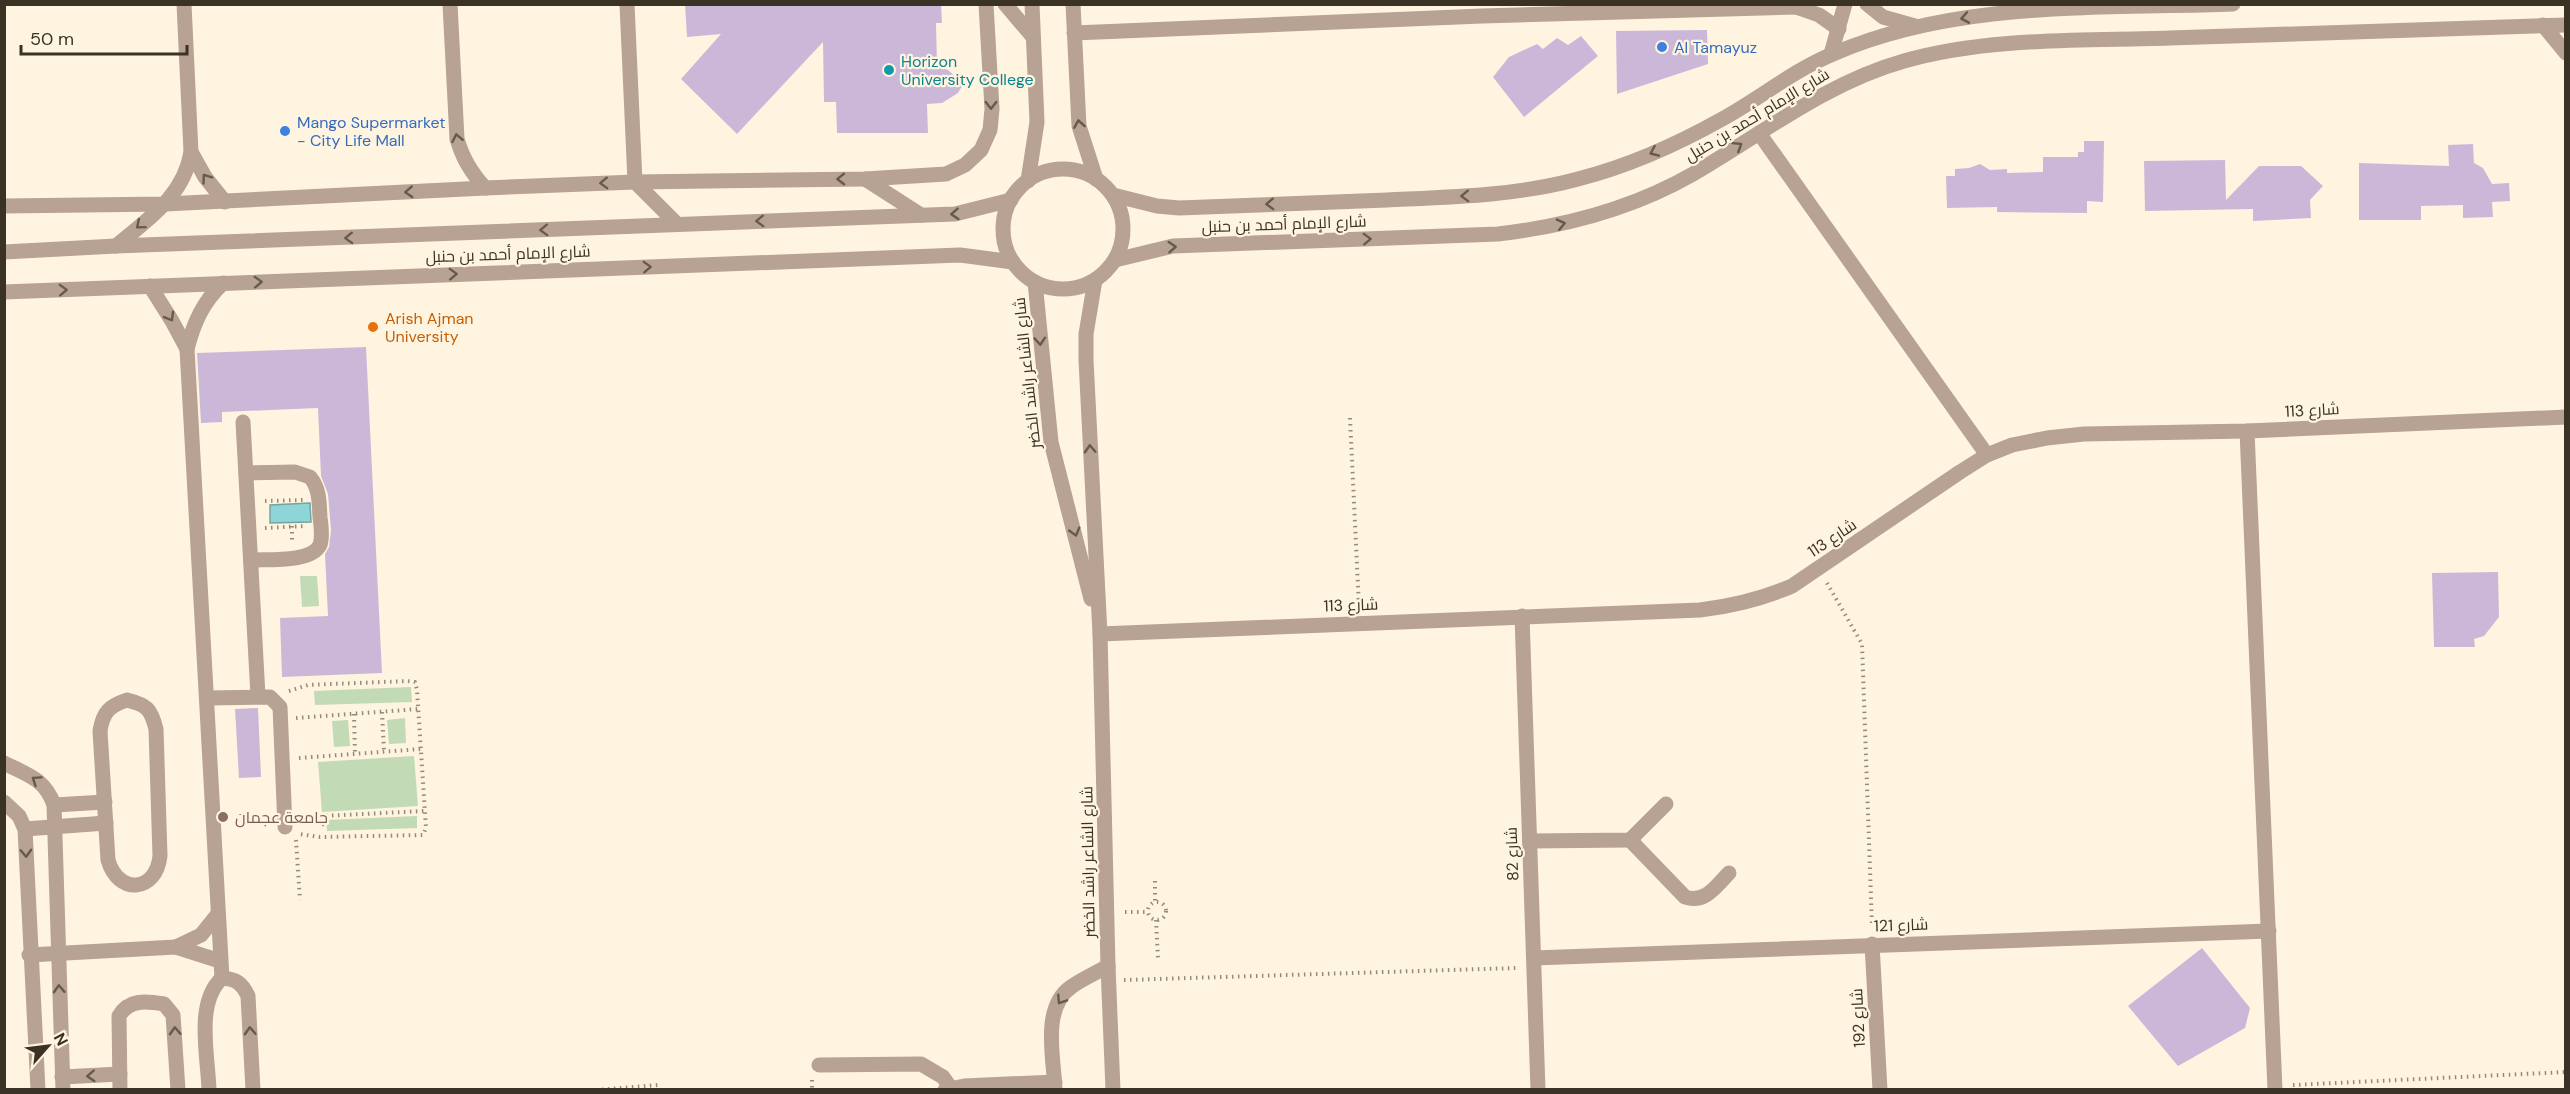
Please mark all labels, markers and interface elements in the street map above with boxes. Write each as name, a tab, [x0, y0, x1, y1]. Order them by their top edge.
one-way arrow	[1960, 11, 1969, 23]
scale bar	[21, 18, 188, 56]
text: 50 m	[30, 27, 74, 51]
place label: Al Tamayuz	[1674, 37, 1757, 58]
marker: Al Tamayuz	[1655, 40, 1669, 54]
place label: Horizon University College	[901, 51, 1034, 90]
marker: Horizon University College	[882, 63, 896, 77]
street label: شارع الإمام أحمد بن حنبل	[1681, 63, 1834, 167]
one-way arrow	[985, 100, 997, 109]
place label: Mango Supermarket - City Life Mall	[297, 112, 446, 151]
one-way arrow	[1073, 119, 1086, 129]
marker: Mango Supermarket - City Life Mall	[278, 124, 292, 138]
one-way arrow	[451, 133, 464, 143]
one-way arrow	[1732, 142, 1742, 154]
one-way arrow	[1649, 145, 1660, 157]
one-way arrow	[203, 173, 214, 184]
one-way arrow	[837, 173, 846, 185]
one-way arrow	[600, 177, 609, 190]
one-way arrow	[405, 185, 414, 198]
one-way arrow	[1460, 190, 1469, 203]
one-way arrow	[1265, 198, 1274, 211]
one-way arrow	[950, 207, 959, 220]
street label: شارع الإمام أحمد بن حنبل	[1201, 211, 1367, 238]
one-way arrow	[755, 215, 764, 228]
one-way arrow	[136, 218, 147, 229]
one-way arrow	[1556, 219, 1566, 232]
one-way arrow	[539, 223, 548, 236]
one-way arrow	[345, 231, 354, 244]
one-way arrow	[1363, 232, 1372, 245]
one-way arrow	[1168, 240, 1177, 253]
street label: شارع الإمام أحمد بن حنبل	[425, 241, 591, 268]
one-way arrow	[643, 260, 652, 273]
one-way arrow	[448, 268, 457, 280]
one-way arrow	[253, 276, 262, 288]
one-way arrow	[58, 284, 67, 296]
street label: شارع الشاعر راشد الخضر	[1009, 296, 1046, 451]
place label: Arish Ajman University	[385, 308, 474, 347]
one-way arrow	[163, 311, 174, 321]
marker: Arish Ajman University	[366, 320, 380, 334]
one-way arrow	[1034, 336, 1047, 345]
street label: شارع 113	[2284, 398, 2340, 423]
one-way arrow	[1084, 445, 1097, 454]
street label: شارع 113	[1803, 514, 1861, 563]
one-way arrow	[1068, 526, 1080, 537]
street label: شارع 113	[1323, 594, 1379, 617]
one-way arrow	[32, 776, 42, 788]
street label: شارع الشاعر راشد الخضر	[1076, 786, 1101, 939]
place label: جامعة عجمان	[235, 807, 328, 828]
marker: جامعة عجمان	[216, 810, 230, 824]
street label: شارع 82	[1501, 827, 1524, 881]
one-way arrow	[20, 848, 33, 857]
street label: شارع 121	[1873, 914, 1929, 937]
one-way arrow	[53, 985, 66, 994]
street label: شارع 192	[1846, 988, 1871, 1048]
one-way arrow	[1057, 993, 1068, 1004]
north arrow	[18, 1016, 78, 1076]
one-way arrow	[168, 1027, 181, 1036]
one-way arrow	[244, 1027, 257, 1036]
text: N	[49, 1029, 73, 1049]
one-way arrow	[87, 1069, 96, 1082]

